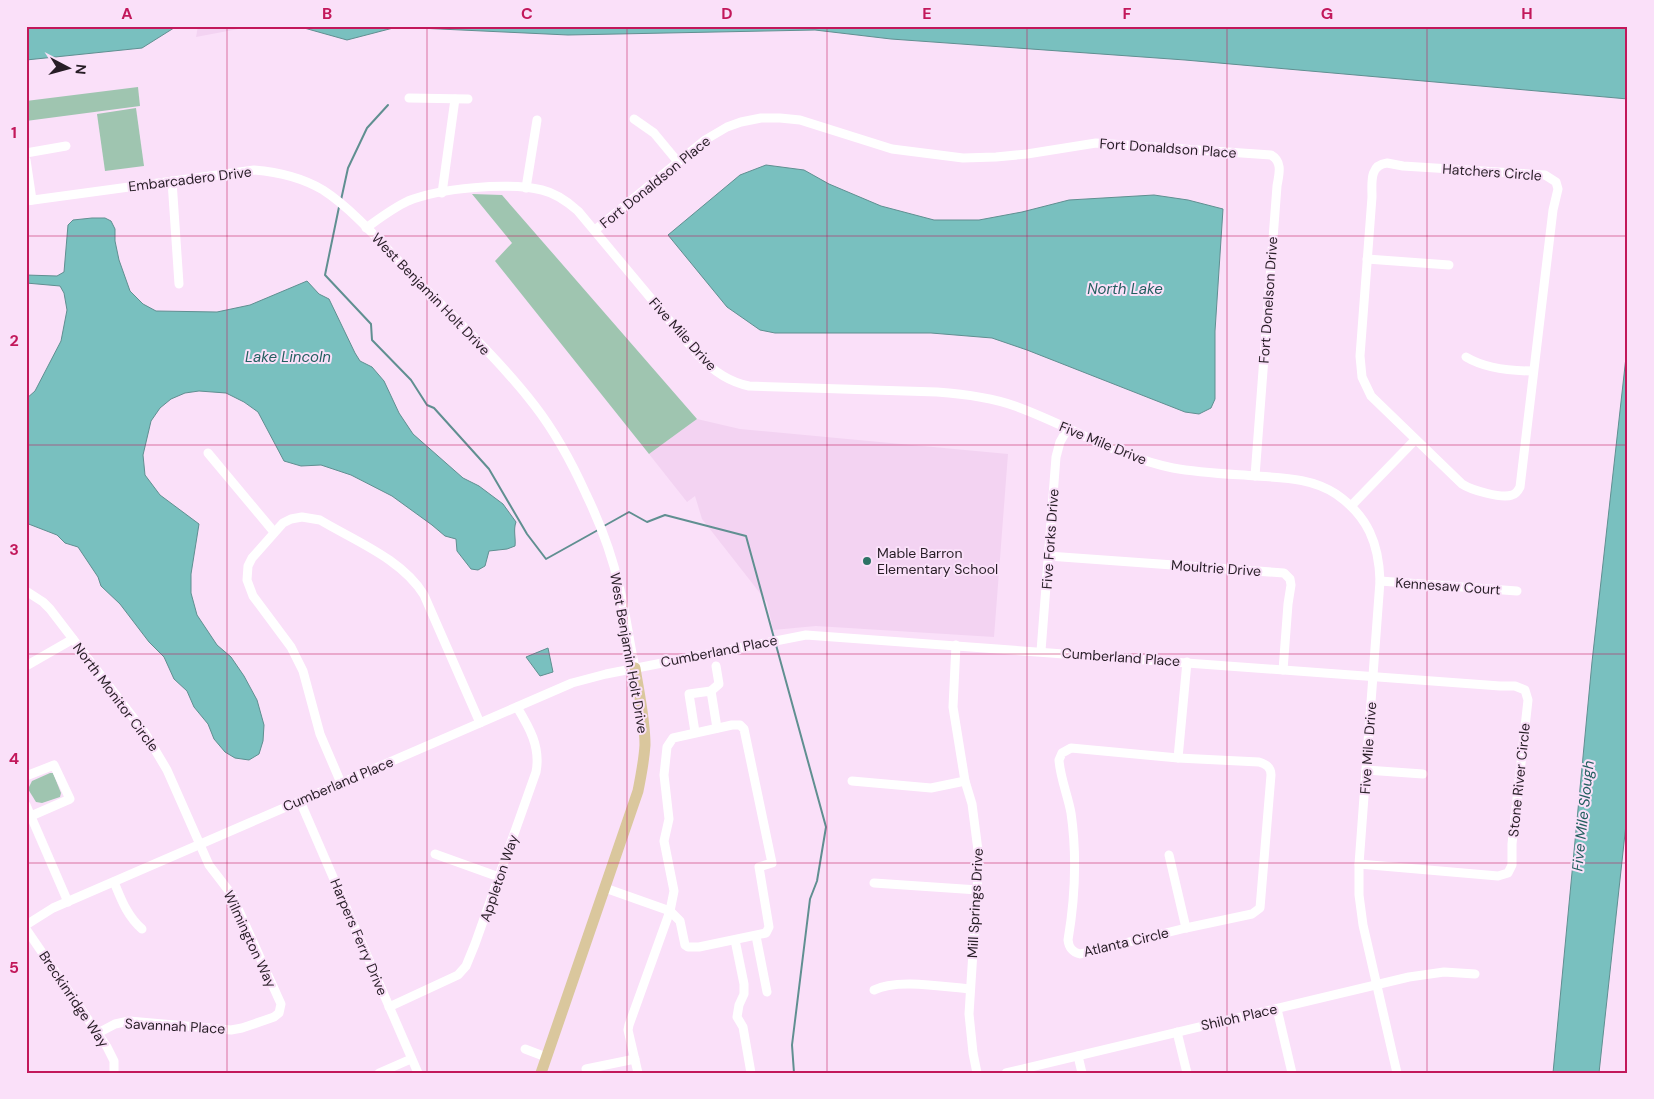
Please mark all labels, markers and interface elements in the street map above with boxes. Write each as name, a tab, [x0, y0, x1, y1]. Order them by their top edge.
text: A	[121, 3, 133, 24]
text: B	[322, 3, 332, 24]
text: C	[521, 3, 533, 24]
text: D	[721, 3, 733, 24]
text: E	[922, 3, 932, 24]
text: F	[1123, 3, 1132, 24]
text: G	[1321, 3, 1333, 24]
text: H	[1521, 3, 1533, 24]
north arrow	[42, 42, 92, 92]
text: N	[71, 63, 90, 75]
text: 1	[11, 122, 17, 143]
street label: Fort Donaldson Place	[596, 132, 714, 232]
street label: Fort Donaldson Place	[1099, 134, 1237, 162]
street label: Hatchers Circle	[1442, 160, 1542, 184]
street label: Embarcadero Drive	[127, 162, 253, 195]
street label: West Benjamin Holt Drive	[368, 229, 494, 359]
street label: Fort Donelson Drive	[1255, 236, 1281, 364]
water label: North Lake	[1087, 279, 1163, 299]
street label: Five Mile Drive	[645, 294, 721, 374]
text: 2	[9, 330, 19, 351]
water label: Lake Lincoln	[245, 347, 331, 367]
street label: Five Mile Drive	[1057, 417, 1149, 469]
street label: Five Forks Drive	[1038, 488, 1062, 590]
text: 3	[9, 539, 19, 560]
place label: Mable Barron Elementary School	[877, 544, 998, 578]
marker: Mable Barron Elementary School	[861, 555, 873, 567]
street label: Moultrie Drive	[1170, 556, 1262, 580]
street label: West Benjamin Holt Drive	[606, 571, 652, 735]
street label: Kennesaw Court	[1395, 573, 1501, 599]
street label: Cumberland Place	[659, 631, 779, 671]
street label: North Monitor Circle	[69, 639, 163, 755]
street label: Cumberland Place	[1061, 644, 1181, 670]
street label: Five Mile Drive	[1356, 701, 1380, 795]
street label: Stone River Circle	[1504, 722, 1534, 838]
text: 4	[9, 748, 19, 769]
street label: Cumberland Place	[280, 753, 396, 815]
water label: Five Mile Slough	[1567, 759, 1599, 872]
street label: Appleton Way	[476, 832, 522, 924]
street label: Mill Springs Drive	[963, 847, 987, 959]
street label: Harpers Ferry Drive	[326, 876, 392, 998]
street label: Wilmington Way	[220, 888, 280, 991]
street label: Atlanta Circle	[1081, 923, 1171, 961]
street label: Breckinridge Way	[35, 947, 113, 1051]
text: 5	[9, 957, 19, 978]
street label: Shiloh Place	[1199, 999, 1279, 1034]
street label: Savannah Place	[124, 1014, 226, 1038]

